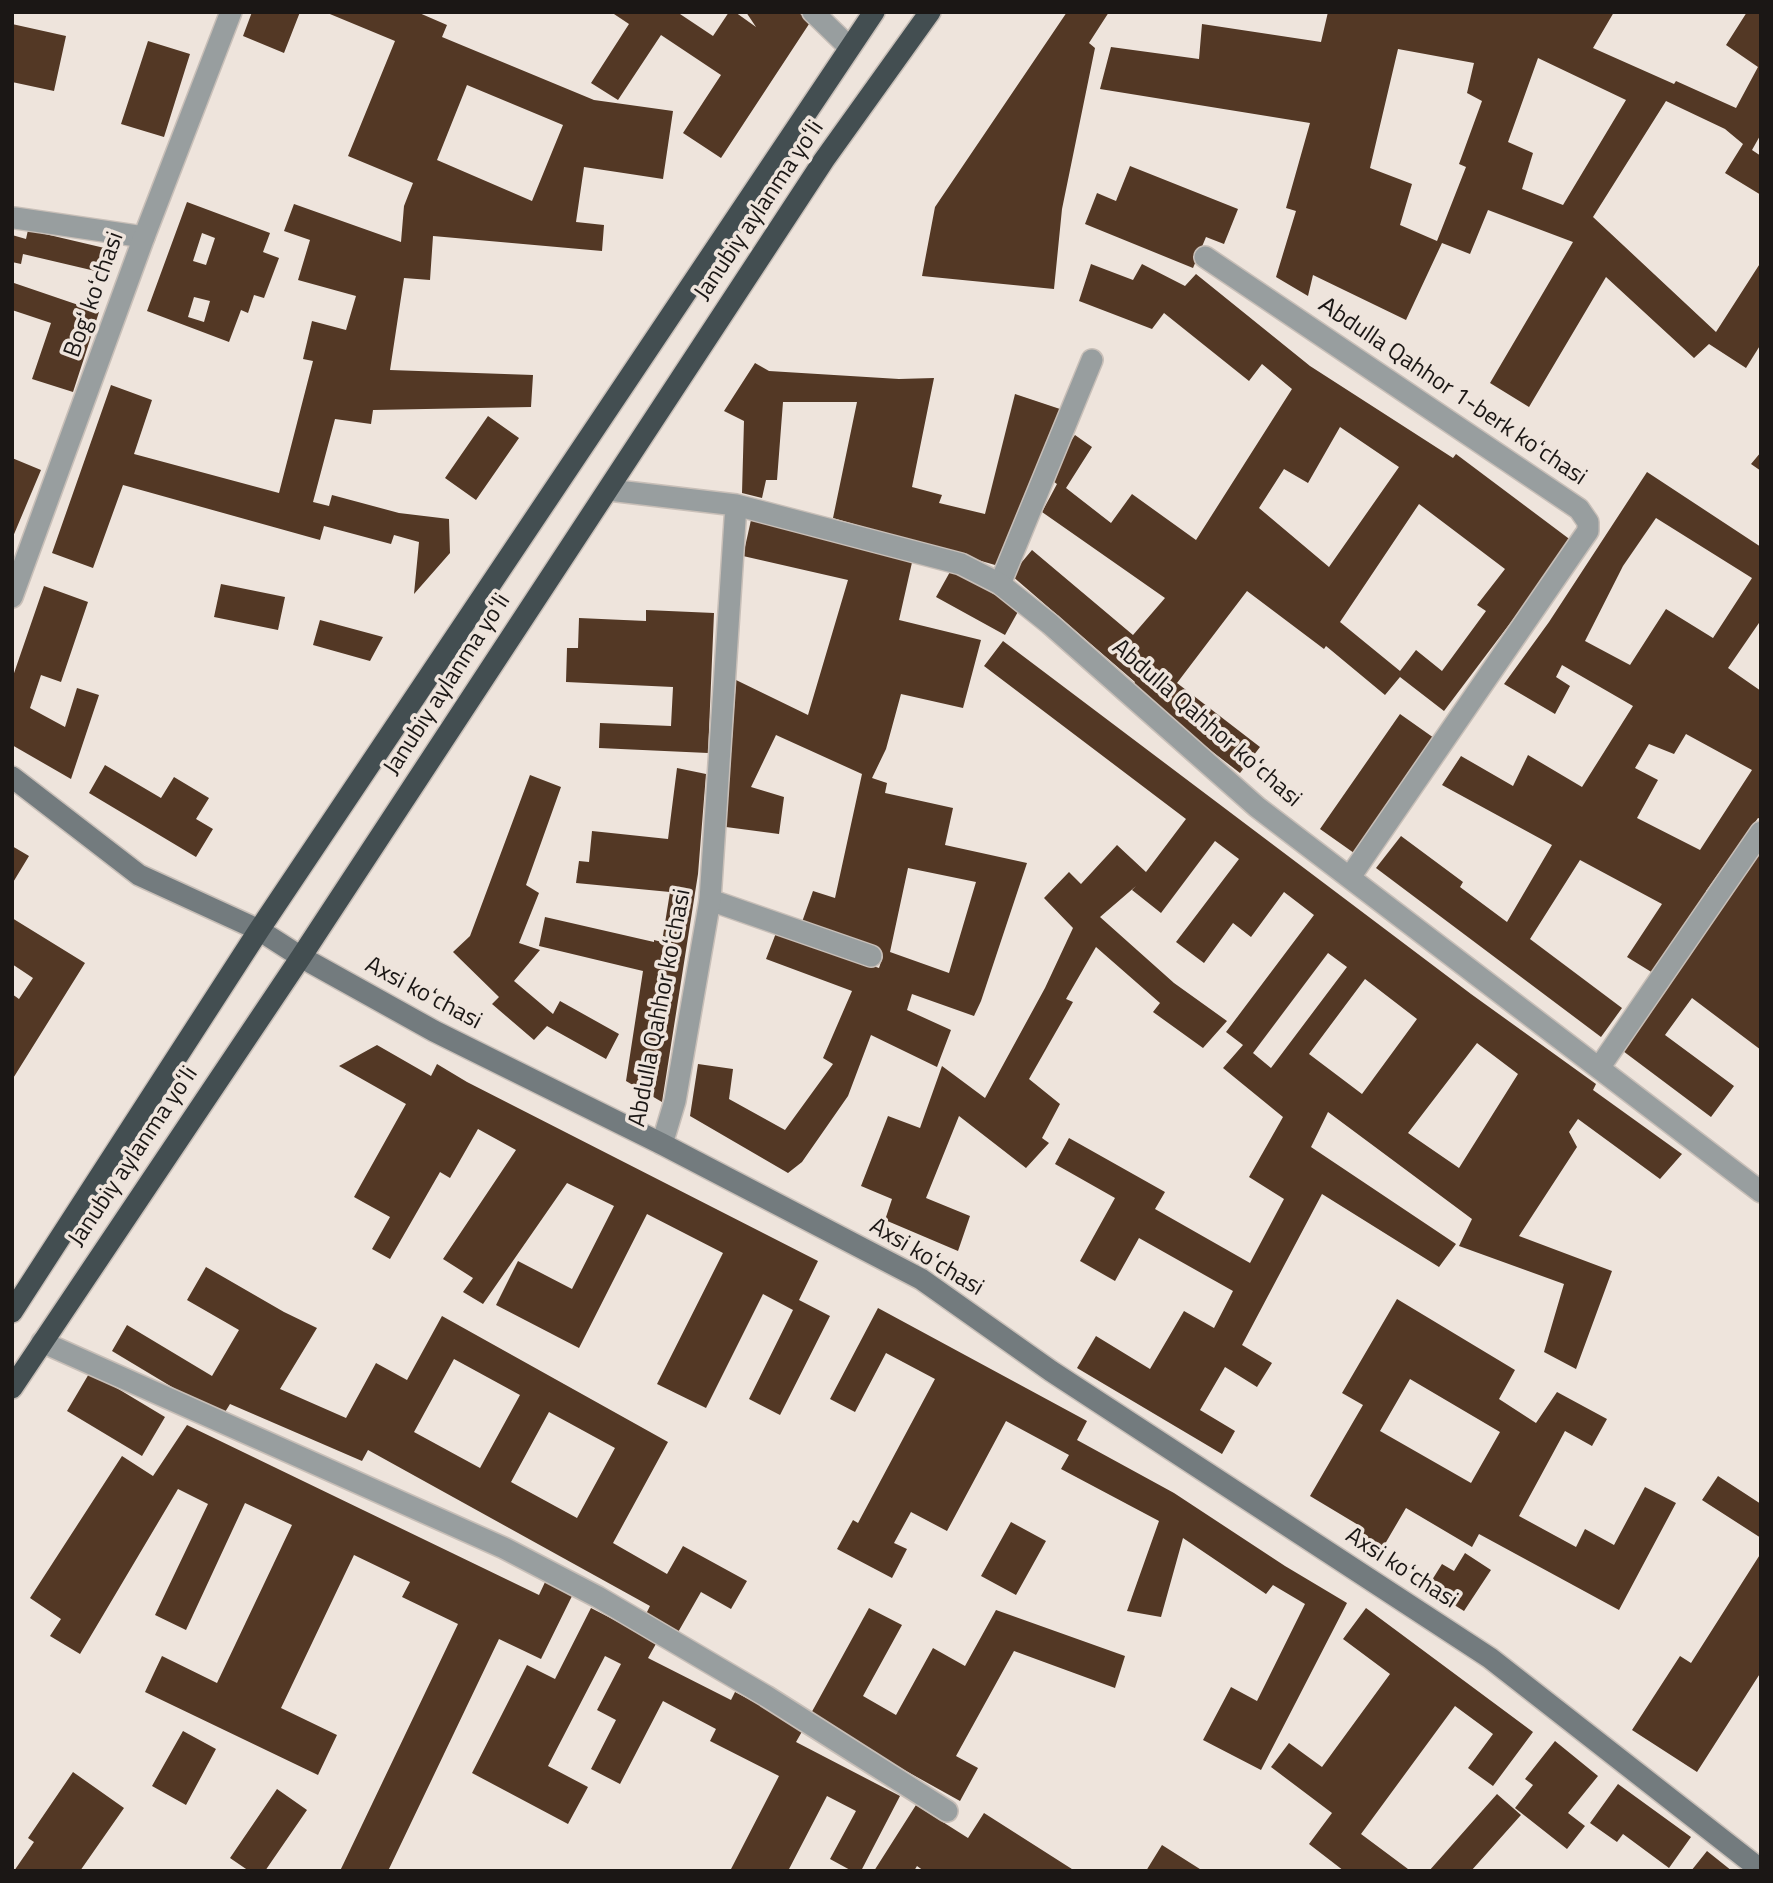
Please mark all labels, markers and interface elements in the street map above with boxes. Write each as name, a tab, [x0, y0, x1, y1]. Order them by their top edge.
street label: Janubiy aylanma yoʻli	[689, 116, 831, 306]
street label: Bogʻ koʻchasi	[59, 228, 131, 362]
street label: Аbdulla Qahhor 1-berk koʻchasi	[1312, 291, 1592, 493]
street label: Janubiy aylanma yoʻli	[379, 589, 517, 781]
street label: Abdulla Qahhor koʻchasi	[1105, 634, 1307, 814]
street label: Abdulla Qahhor koʻchasi	[624, 887, 698, 1129]
street label: Axsi koʻchasi	[360, 951, 486, 1037]
street label: Janubiy aylanma yoʻli	[63, 1062, 205, 1252]
street label: Axsi koʻchasi	[864, 1213, 988, 1303]
street label: Axsi koʻchasi	[1340, 1522, 1462, 1616]

